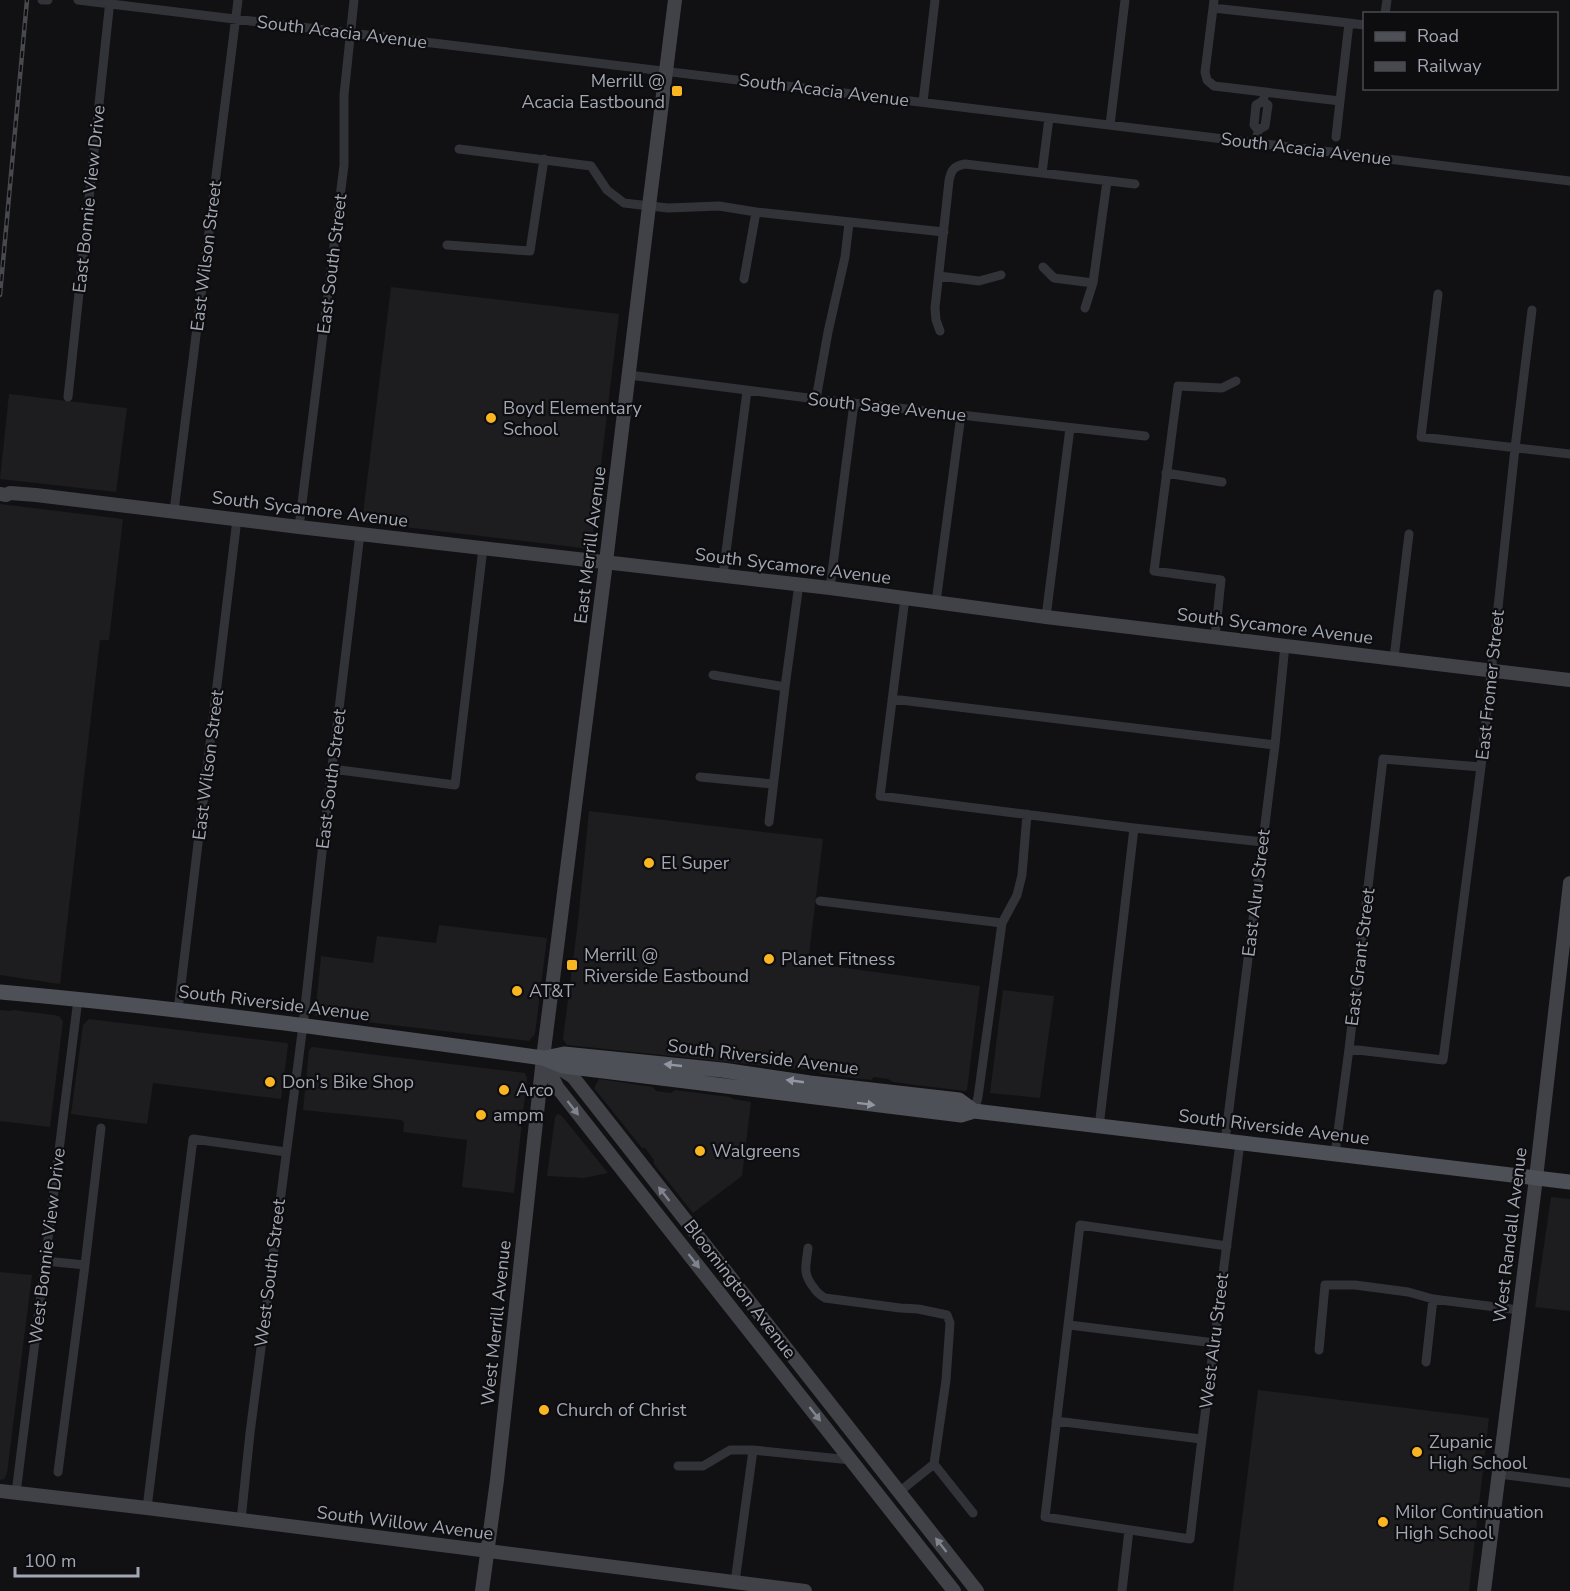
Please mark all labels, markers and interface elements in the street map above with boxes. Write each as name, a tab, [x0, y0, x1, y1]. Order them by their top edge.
street label: South Acacia Avenue	[256, 10, 428, 54]
legend	[1363, 12, 1558, 90]
text: Road	[1417, 24, 1459, 48]
text: Railway	[1417, 54, 1482, 78]
street label: South Acacia Avenue	[738, 68, 910, 112]
place label: Merrill @ Acacia Eastbound	[521, 69, 665, 114]
marker: Merrill @ Acacia Eastbound	[670, 84, 684, 98]
street label: East Bonnie View Drive	[67, 104, 111, 294]
street label: South Acacia Avenue	[1220, 127, 1392, 171]
street label: East Wilson Street	[185, 179, 227, 333]
street label: East South Street	[312, 192, 353, 335]
street label: South Sage Avenue	[807, 387, 967, 427]
place label: Boyd Elementary School	[503, 396, 643, 441]
marker: Boyd Elementary School	[484, 411, 498, 425]
street label: East Merrill Avenue	[568, 465, 612, 625]
street label: South Sycamore Avenue	[211, 485, 409, 533]
street label: South Sycamore Avenue	[694, 542, 892, 590]
street label: South Sycamore Avenue	[1176, 602, 1374, 650]
street label: East Fromer Street	[1470, 608, 1510, 761]
street label: East Wilson Street	[187, 688, 229, 842]
street label: East South Street	[311, 707, 352, 850]
street label: East Alru Street	[1236, 827, 1276, 958]
place label: El Super	[661, 851, 730, 875]
marker: El Super	[642, 856, 656, 870]
street label: East Grant Street	[1340, 886, 1380, 1027]
place label: Merrill @ Riverside Eastbound	[584, 943, 749, 988]
place label: Planet Fitness	[781, 947, 895, 971]
marker: Planet Fitness	[762, 952, 776, 966]
marker: Merrill @ Riverside Eastbound	[565, 958, 579, 972]
street label: South Riverside Avenue	[177, 979, 371, 1027]
place label: AT&T	[529, 979, 574, 1003]
marker: AT&T	[510, 984, 524, 998]
street label: South Riverside Avenue	[666, 1033, 860, 1081]
one-way arrow	[663, 1060, 682, 1070]
place label: Don's Bike Shop	[282, 1070, 414, 1094]
marker: Don's Bike Shop	[263, 1075, 277, 1089]
one-way arrow	[786, 1076, 805, 1085]
place label: Arco	[516, 1078, 554, 1102]
marker: Arco	[497, 1083, 511, 1097]
one-way arrow	[856, 1099, 875, 1109]
one-way arrow	[567, 1100, 580, 1116]
place label: ampm	[493, 1103, 544, 1127]
street label: South Riverside Avenue	[1177, 1103, 1371, 1151]
marker: ampm	[474, 1108, 488, 1122]
place label: Walgreens	[712, 1139, 800, 1163]
marker: Walgreens	[693, 1144, 707, 1158]
street label: West Randall Avenue	[1487, 1146, 1533, 1324]
street label: West Bonnie View Drive	[23, 1147, 71, 1345]
one-way arrow	[658, 1186, 671, 1202]
street label: West South Street	[249, 1197, 291, 1349]
street label: Bloomington Avenue	[678, 1215, 802, 1363]
street label: West Merrill Avenue	[475, 1239, 517, 1407]
one-way arrow	[688, 1253, 701, 1269]
street label: West Alru Street	[1194, 1271, 1234, 1410]
place label: Church of Christ	[556, 1398, 687, 1422]
marker: Church of Christ	[537, 1403, 551, 1417]
one-way arrow	[809, 1406, 822, 1422]
place label: Zupanic High School	[1429, 1430, 1528, 1475]
marker: Zupanic High School	[1410, 1445, 1424, 1459]
street label: South Willow Avenue	[315, 1500, 495, 1546]
place label: Milor Continuation High School	[1395, 1500, 1544, 1545]
marker: Milor Continuation High School	[1376, 1515, 1390, 1529]
one-way arrow	[934, 1537, 947, 1553]
scale bar	[15, 1540, 138, 1578]
text: 100 m	[24, 1549, 76, 1573]

